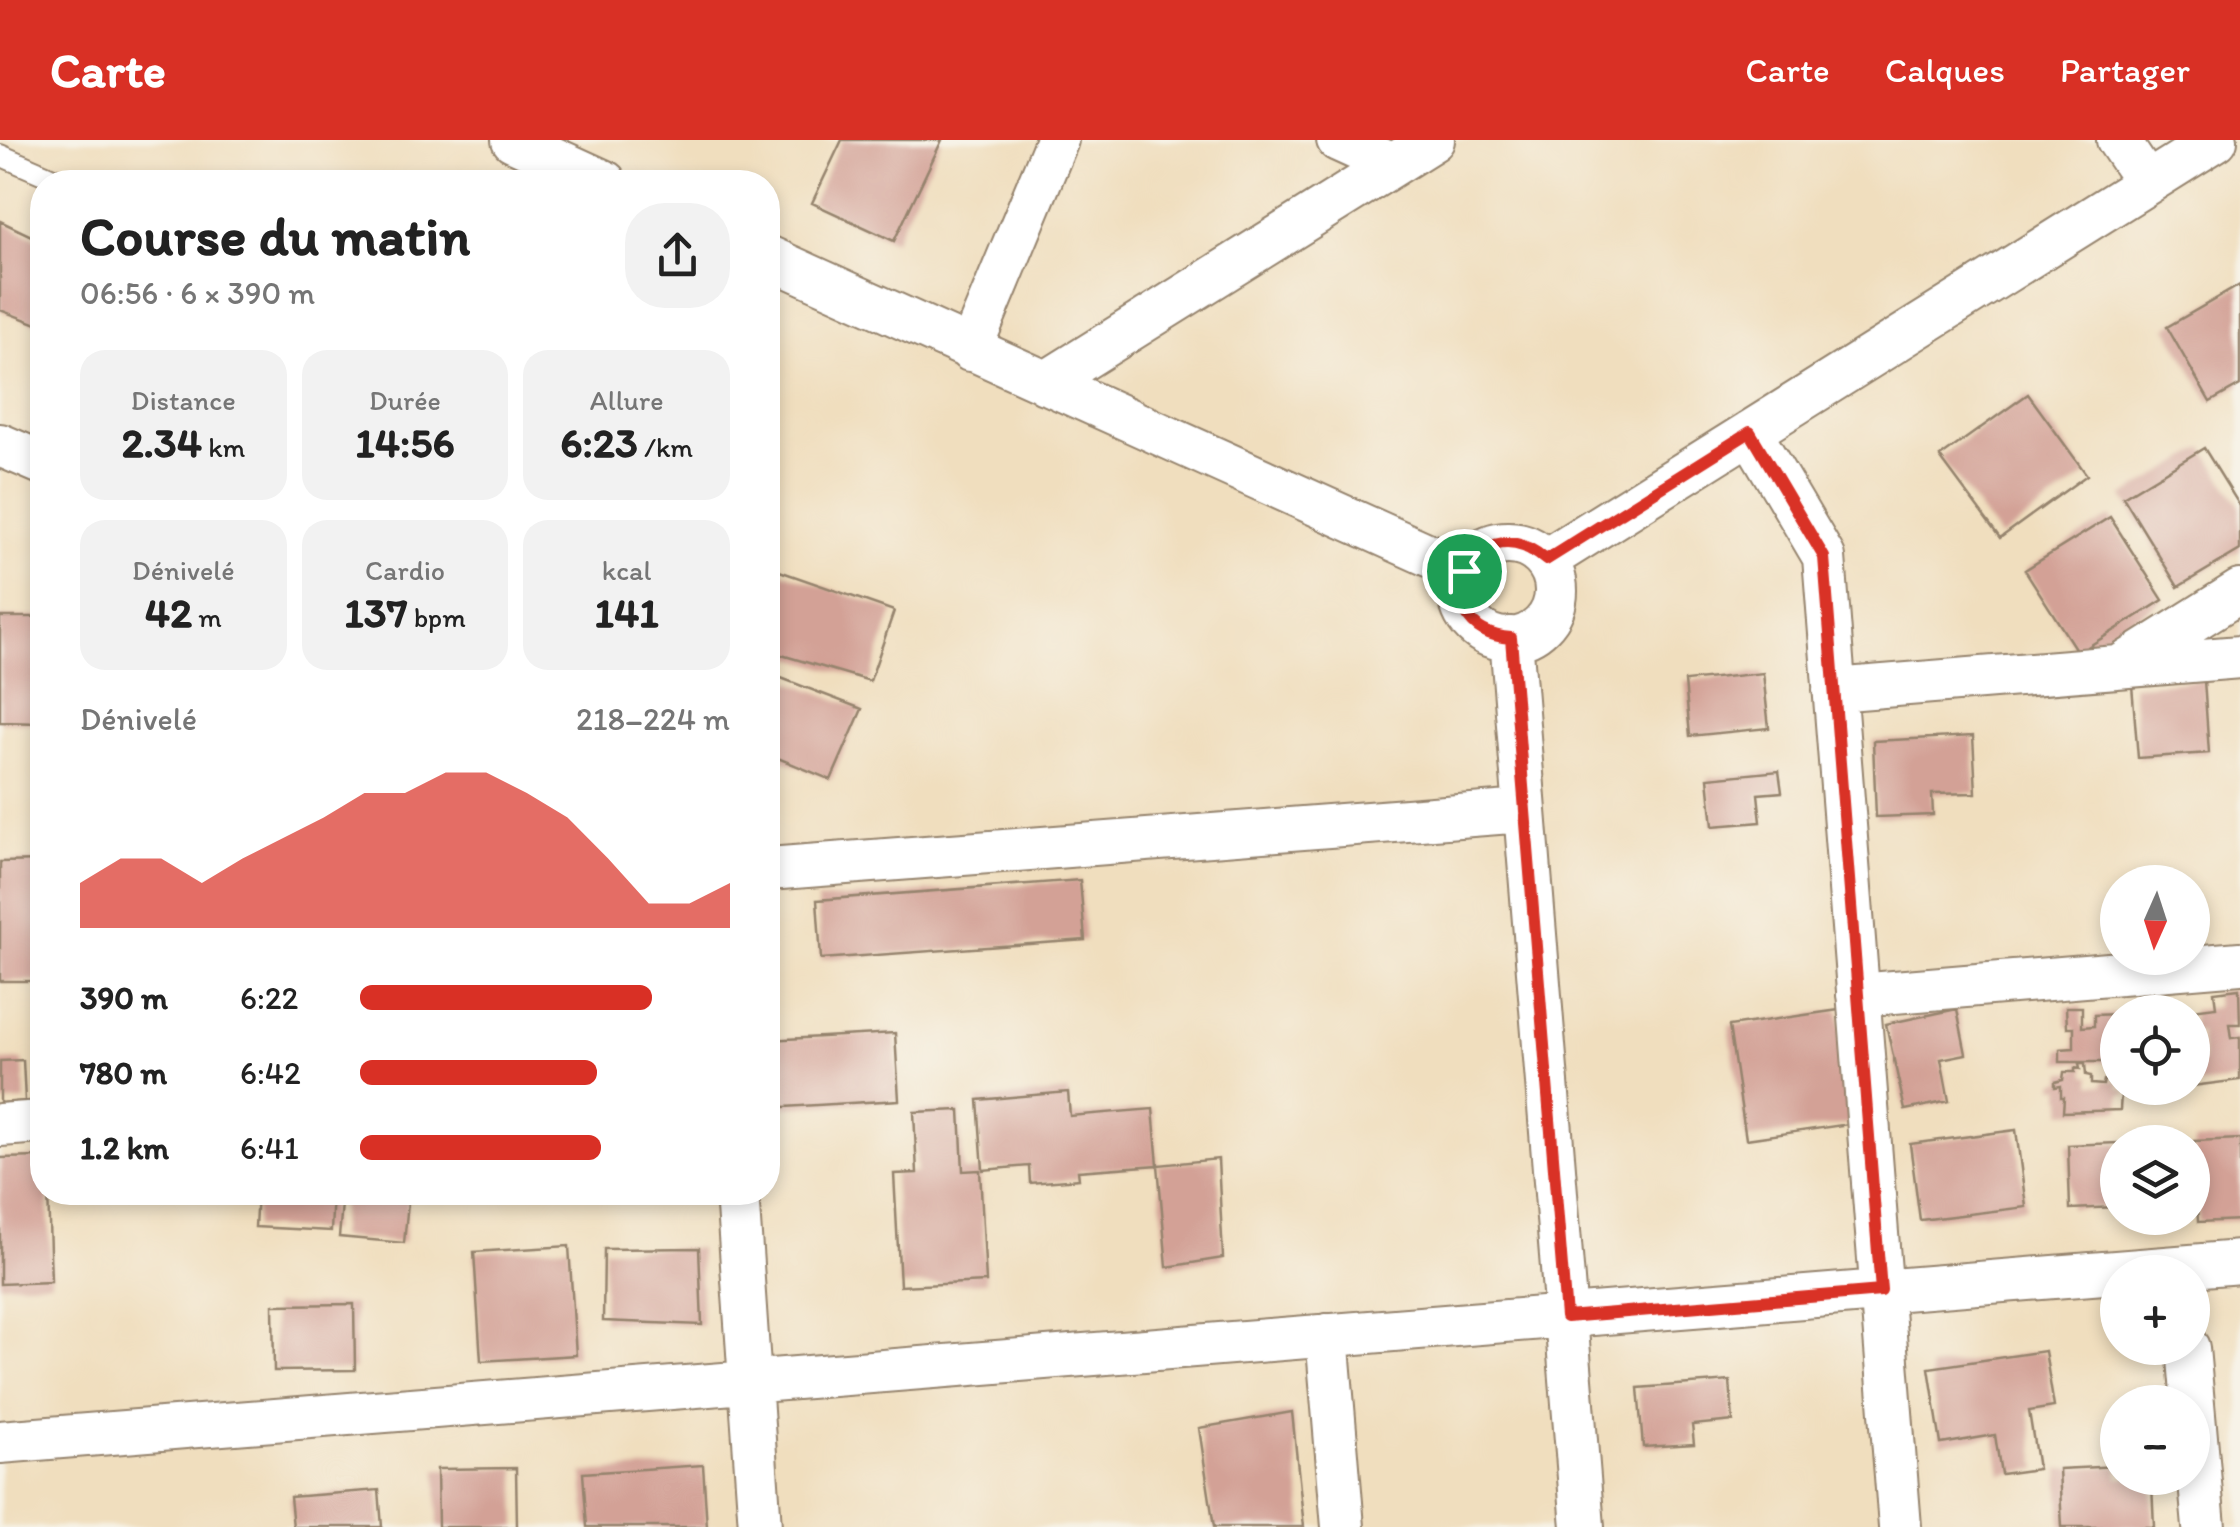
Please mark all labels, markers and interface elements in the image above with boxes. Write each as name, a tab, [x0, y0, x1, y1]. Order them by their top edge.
text: Carte	[50, 41, 166, 99]
text: Carte	[1745, 49, 1830, 91]
text: Calques	[1885, 49, 2005, 91]
text: Partager	[2060, 49, 2190, 91]
text: Course du matin	[80, 203, 471, 269]
button: share	[625, 203, 730, 308]
text: 06:56 · 6 × 390 m	[80, 274, 315, 312]
text: Distance	[131, 383, 236, 417]
text: Durée	[369, 383, 441, 417]
text: Allure	[590, 383, 664, 417]
text: 2.34	[121, 417, 202, 468]
text: 14:56	[355, 417, 455, 468]
text: 6:23	[560, 417, 638, 468]
text: km	[202, 430, 245, 464]
text: /km	[638, 430, 693, 464]
pin	[1422, 529, 1507, 614]
icon: arrive	[1437, 544, 1492, 599]
text: Dénivelé	[132, 553, 235, 587]
text: Cardio	[365, 553, 445, 587]
text: kcal	[602, 553, 652, 587]
text: 42	[145, 587, 192, 638]
text: 137	[344, 587, 407, 638]
text: 141	[595, 587, 659, 638]
text: m	[192, 600, 222, 634]
text: bpm	[407, 600, 466, 634]
text: Dénivelé	[80, 700, 197, 738]
text: 218–224 m	[576, 700, 730, 738]
north arrow	[2100, 865, 2210, 975]
map controls	[2100, 865, 2210, 1495]
text: 390 m	[80, 979, 168, 1017]
text: 6:22	[240, 979, 298, 1017]
button: locate	[2100, 995, 2210, 1105]
text: 780 m	[80, 1054, 167, 1092]
text: 6:42	[240, 1054, 301, 1092]
button: layers	[2100, 1125, 2210, 1235]
text: 1.2 km	[80, 1129, 169, 1167]
text: 6:41	[240, 1129, 299, 1167]
button: +	[2100, 1255, 2210, 1365]
button: −	[2100, 1385, 2210, 1495]

